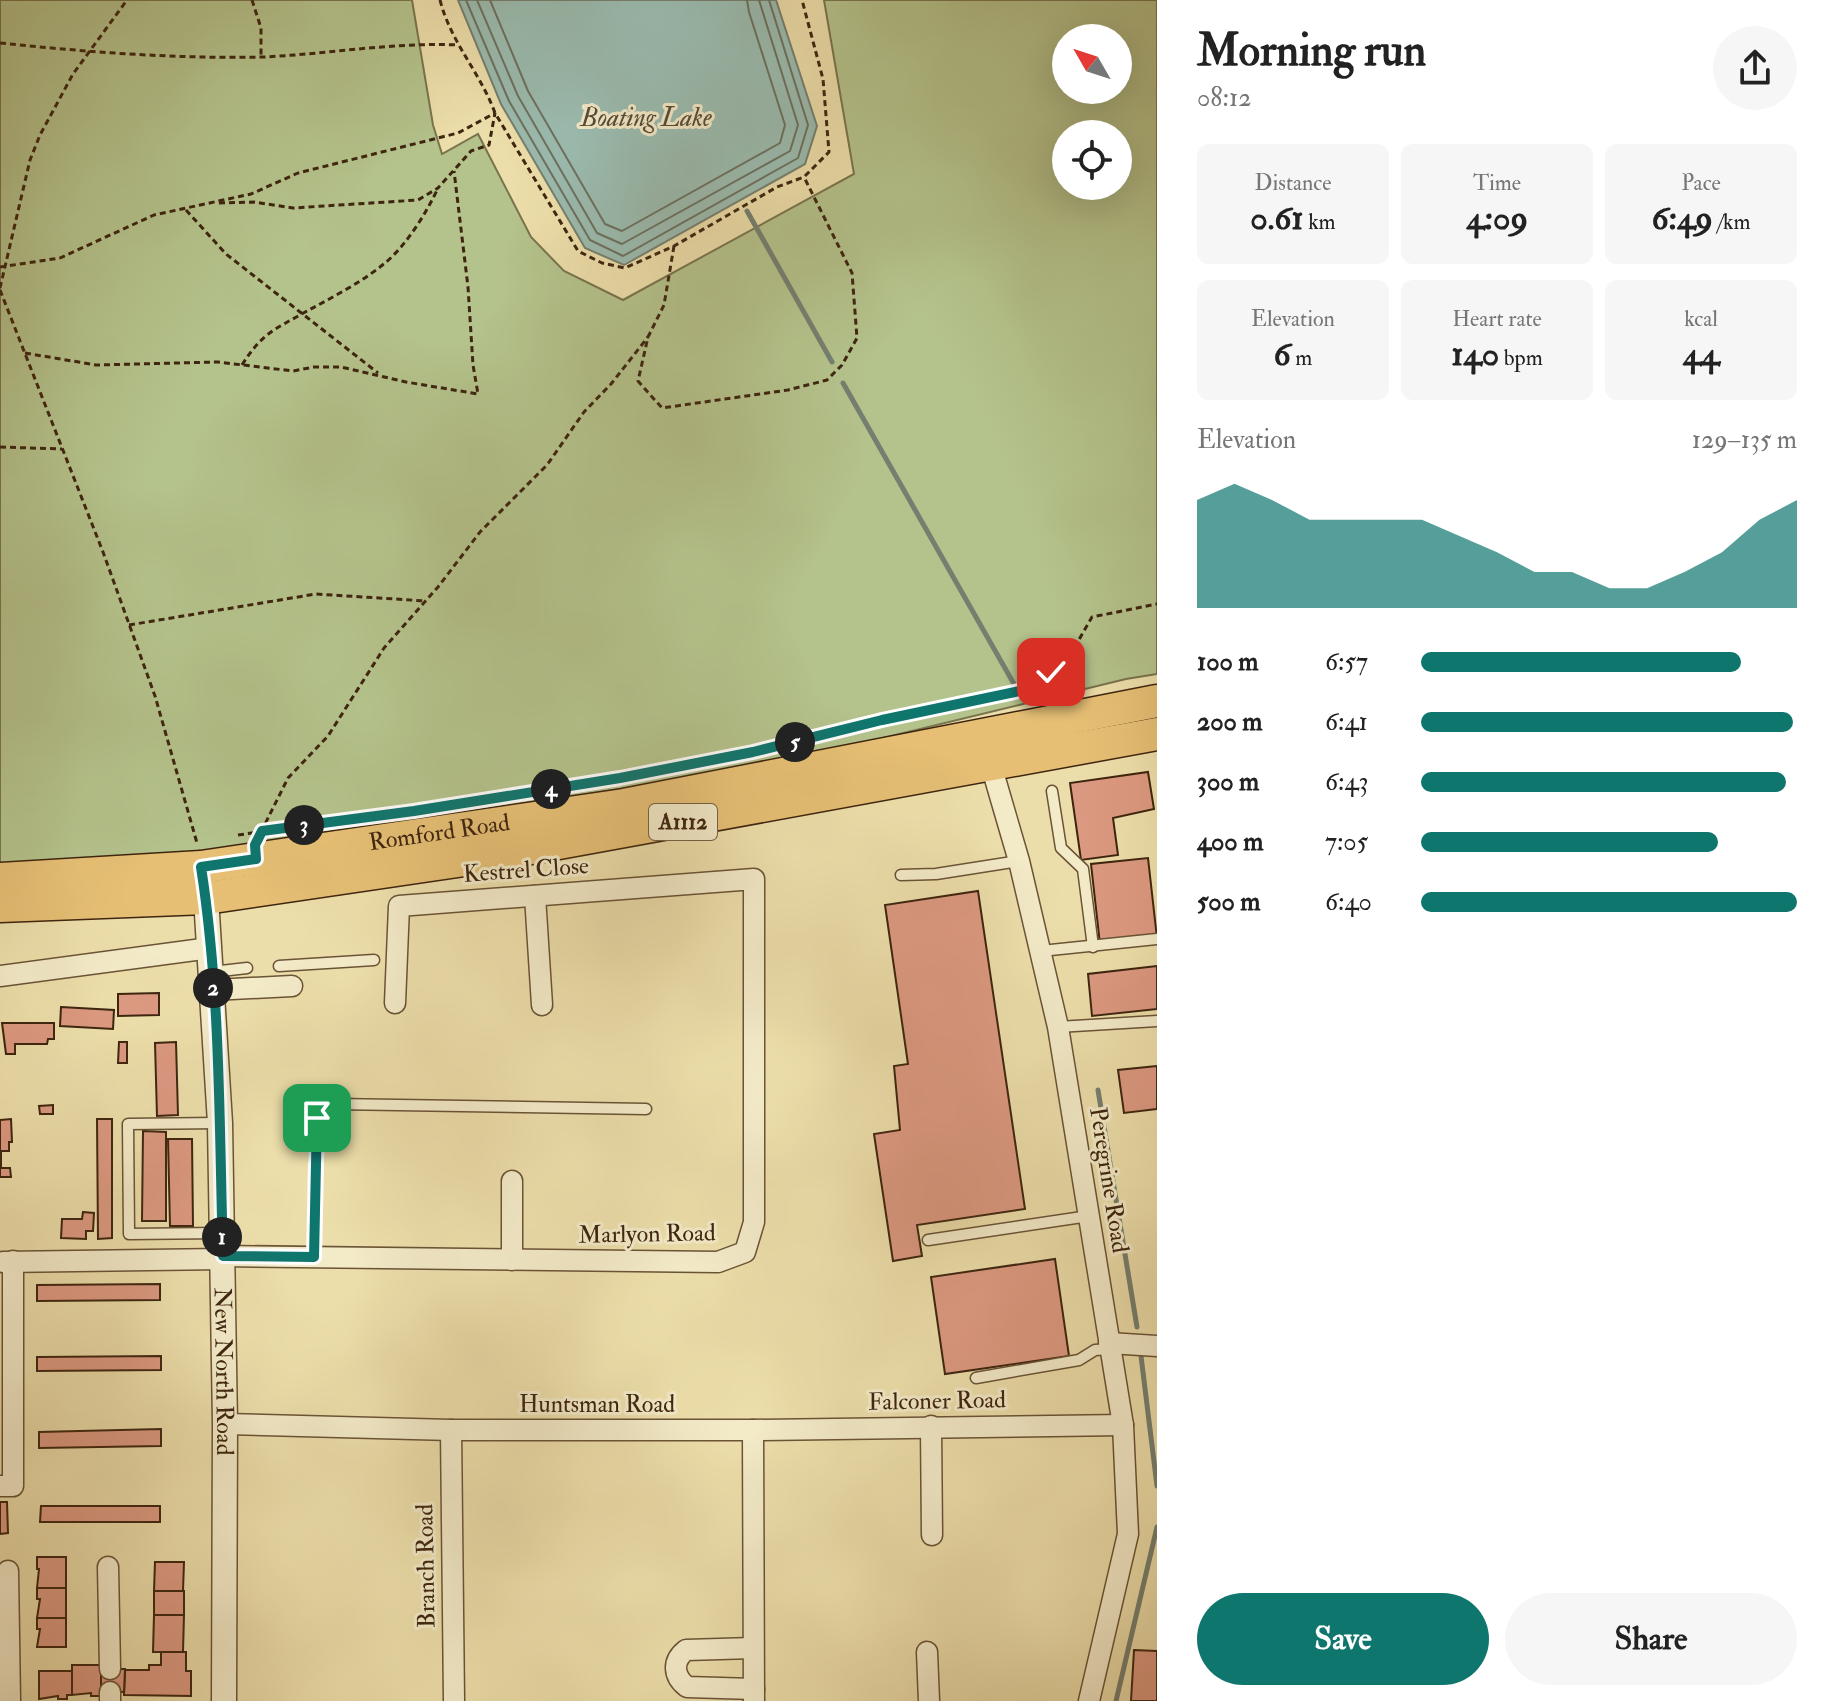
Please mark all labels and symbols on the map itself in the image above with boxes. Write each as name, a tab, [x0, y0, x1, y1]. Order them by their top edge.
north arrow	[1052, 24, 1132, 104]
water label: Boating Lake	[578, 102, 712, 134]
pin	[1017, 638, 1085, 706]
pin: 5	[775, 722, 815, 762]
pin: 4	[531, 769, 571, 809]
road number: A1112	[649, 804, 717, 840]
pin: 3	[284, 805, 324, 845]
street label: Romford Road	[367, 806, 512, 858]
street label: Kestrel Close	[462, 850, 590, 890]
pin: 2	[193, 968, 233, 1008]
pin	[283, 1084, 351, 1152]
street label: Peregrine Road	[1082, 1105, 1136, 1255]
pin: 1	[202, 1217, 242, 1257]
street label: Marlyon Road	[578, 1217, 716, 1251]
street label: New North Road	[207, 1287, 241, 1456]
street label: Falconer Road	[868, 1384, 1006, 1418]
street label: Huntsman Road	[519, 1389, 675, 1420]
street label: Branch Road	[409, 1503, 443, 1628]

